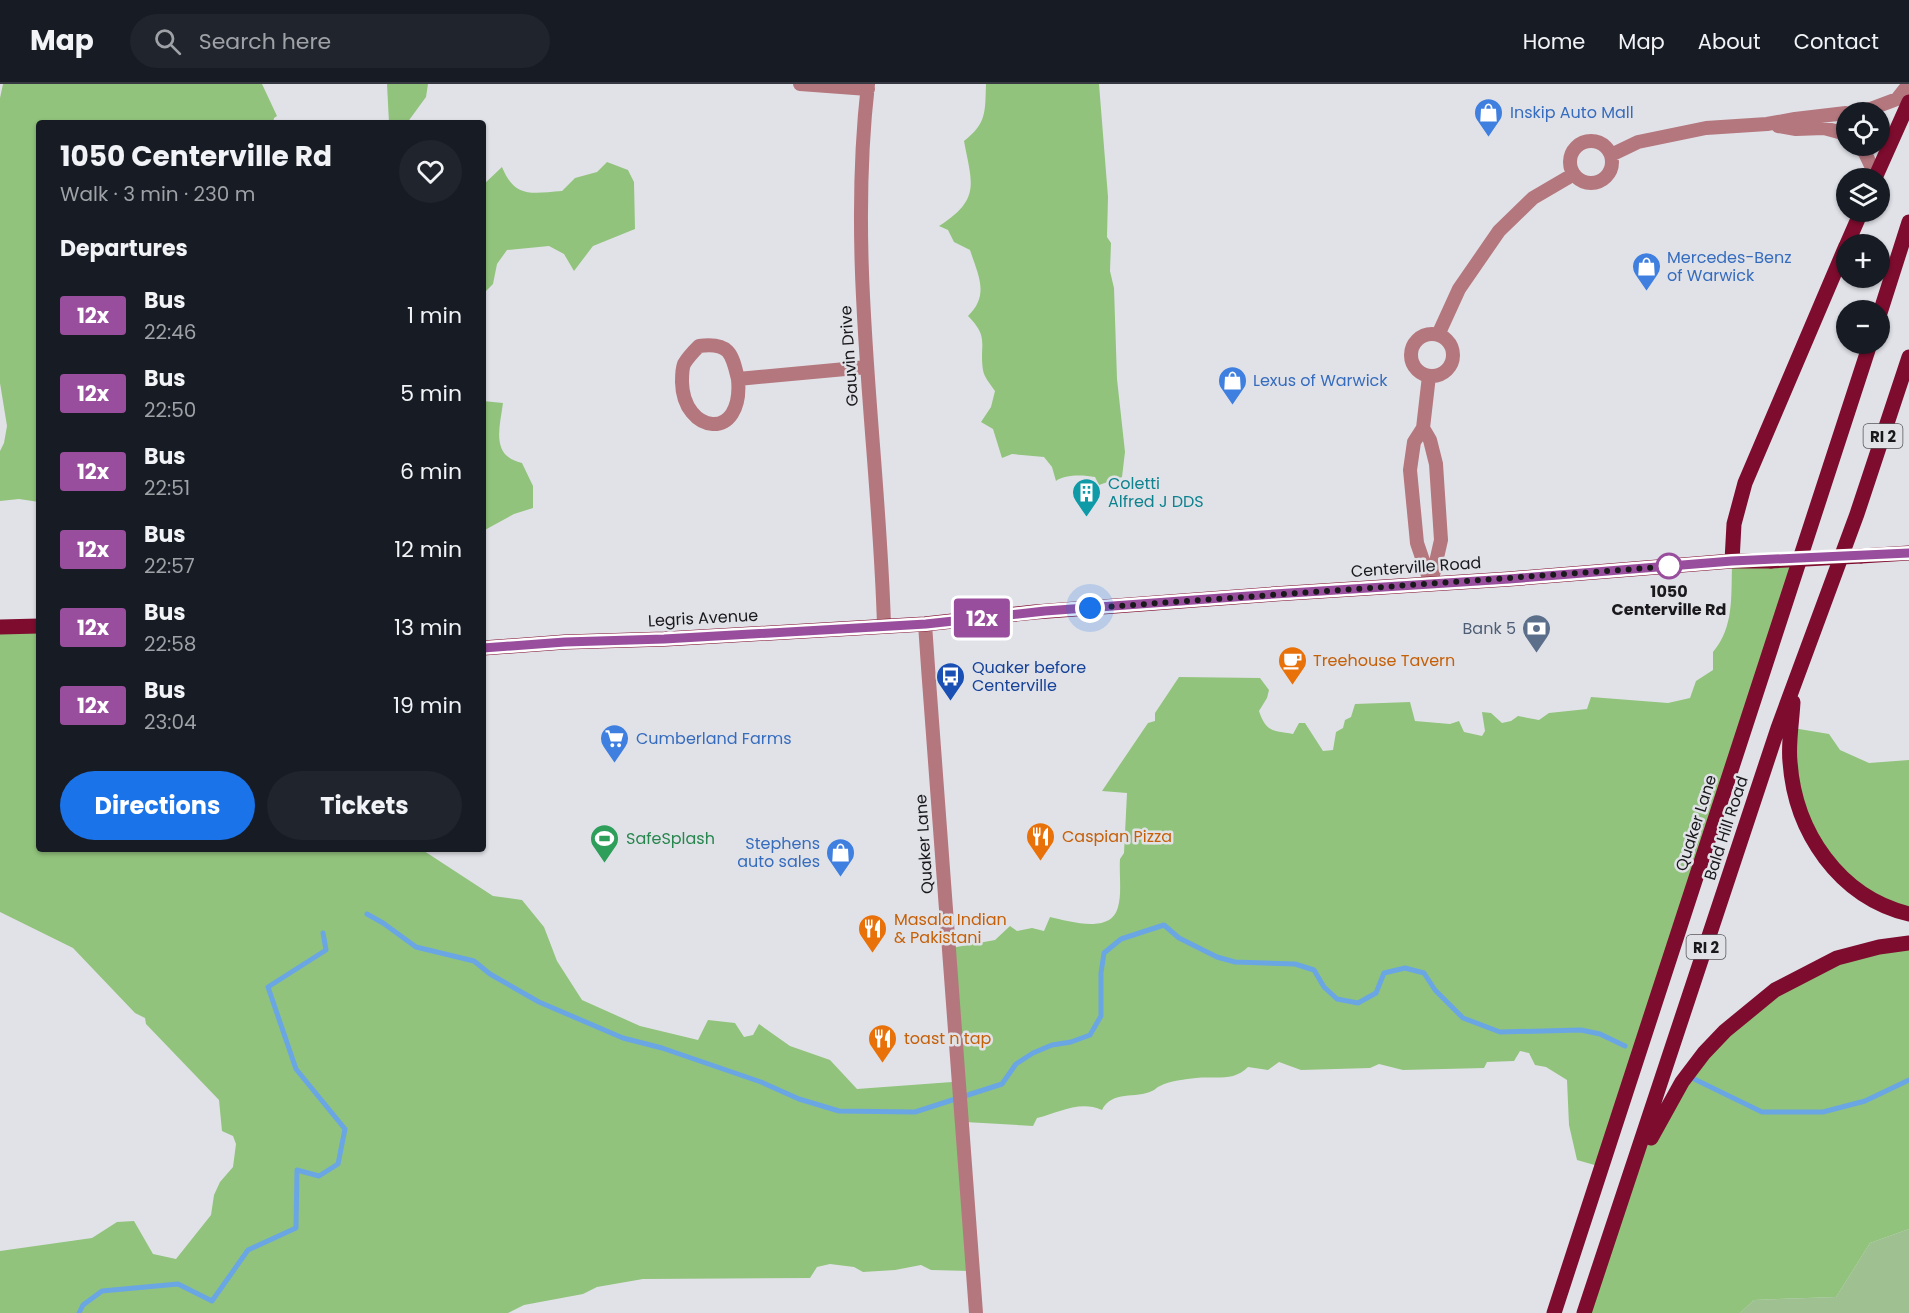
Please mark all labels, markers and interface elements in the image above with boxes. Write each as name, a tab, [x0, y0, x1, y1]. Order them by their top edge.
search box	[130, 14, 550, 68]
text: Map	[30, 21, 94, 60]
icon: search	[151, 25, 184, 58]
text: Search here	[199, 26, 331, 57]
text: Home	[1523, 27, 1585, 56]
text: Map	[1618, 27, 1665, 56]
text: About	[1698, 27, 1761, 56]
text: Contact	[1794, 27, 1879, 56]
shop icon: Inskip Auto Mall	[1473, 96, 1505, 138]
place label: Inskip Auto Mall	[1510, 101, 1634, 124]
map controls	[1836, 102, 1890, 354]
button: locate	[1836, 102, 1890, 156]
text: 1050 Centerville Rd	[60, 137, 332, 176]
button: heart	[399, 140, 462, 203]
button: layers	[1836, 168, 1890, 222]
text: Walk · 3 min · 230 m	[60, 180, 255, 208]
text: Departures	[60, 233, 188, 264]
button: +	[1836, 234, 1890, 288]
place label: Mercedes-Benz of Warwick	[1667, 246, 1791, 287]
shop icon: Mercedes-Benz of Warwick	[1630, 250, 1662, 292]
text: Bus	[144, 285, 186, 316]
text: 1 min	[407, 300, 462, 331]
button: −	[1836, 300, 1890, 354]
text: 12x	[77, 301, 109, 330]
street label: Gauvin Drive	[834, 305, 864, 407]
text: 22:46	[144, 318, 197, 346]
text: Bus	[144, 363, 186, 394]
shop icon: Lexus of Warwick	[1216, 364, 1248, 406]
place label: Lexus of Warwick	[1253, 369, 1388, 392]
text: 5 min	[400, 378, 462, 409]
text: 12x	[77, 379, 109, 408]
text: 22:50	[144, 396, 196, 424]
road number: RI 2	[1864, 424, 1902, 448]
text: Bus	[144, 441, 186, 472]
text: 6 min	[400, 456, 462, 487]
text: 12x	[77, 457, 109, 486]
place label: Coletti Alfred J DDS	[1108, 472, 1204, 513]
text: 22:51	[144, 474, 190, 502]
building icon: Coletti Alfred J DDS	[1071, 476, 1103, 518]
text: Bus	[144, 519, 186, 550]
text: 12 min	[394, 534, 462, 565]
text: 12x	[77, 535, 109, 564]
street label: Centerville Road	[1350, 551, 1482, 583]
text: 22:57	[144, 552, 195, 580]
marker: 1050 Centerville Rd	[1656, 553, 1682, 579]
place label: 1050 Centerville Rd	[1612, 580, 1726, 621]
your location	[1075, 593, 1105, 623]
text: Bus	[144, 597, 186, 628]
line badge: 12x	[948, 598, 1016, 638]
street label: Legris Avenue	[647, 604, 759, 632]
text: 12x	[966, 604, 998, 633]
text: 13 min	[394, 612, 462, 643]
bank icon: Bank 5	[1521, 612, 1553, 654]
text: 12x	[77, 613, 109, 642]
place label: Bank 5	[1463, 617, 1516, 640]
text: 22:58	[144, 630, 196, 658]
cafe icon: Treehouse Tavern	[1276, 644, 1308, 686]
place label: Treehouse Tavern	[1313, 649, 1455, 672]
place label: Quaker before Centerville	[972, 656, 1086, 697]
bus stop icon: Quaker before Centerville	[935, 660, 967, 702]
text: Bus	[144, 675, 186, 706]
text: 19 min	[393, 690, 462, 721]
text: 12x	[77, 691, 109, 720]
text: 23:04	[144, 708, 197, 736]
supermarket icon: Cumberland Farms	[599, 722, 631, 764]
place label: Cumberland Farms	[636, 727, 792, 750]
button: Directions	[60, 771, 255, 840]
button: Tickets	[267, 771, 462, 840]
street label: Quaker Lane	[1670, 772, 1722, 874]
street label: Bald Hill Road	[1698, 773, 1754, 883]
street label: Quaker Lane	[909, 793, 939, 895]
restaurant icon: Caspian Pizza	[1025, 820, 1057, 862]
sports icon: SafeSplash	[589, 822, 621, 864]
place label: Caspian Pizza	[1062, 825, 1172, 848]
place label: SafeSplash	[626, 827, 715, 850]
place label: Stephens auto sales	[737, 832, 820, 873]
shop icon: Stephens auto sales	[825, 836, 857, 878]
place label: Masala Indian & Pakistani	[894, 908, 1007, 949]
restaurant icon: Masala Indian & Pakistani	[857, 912, 889, 954]
road number: RI 2	[1686, 935, 1726, 959]
restaurant icon: toast n tap	[867, 1022, 899, 1064]
place label: toast n tap	[904, 1027, 991, 1050]

